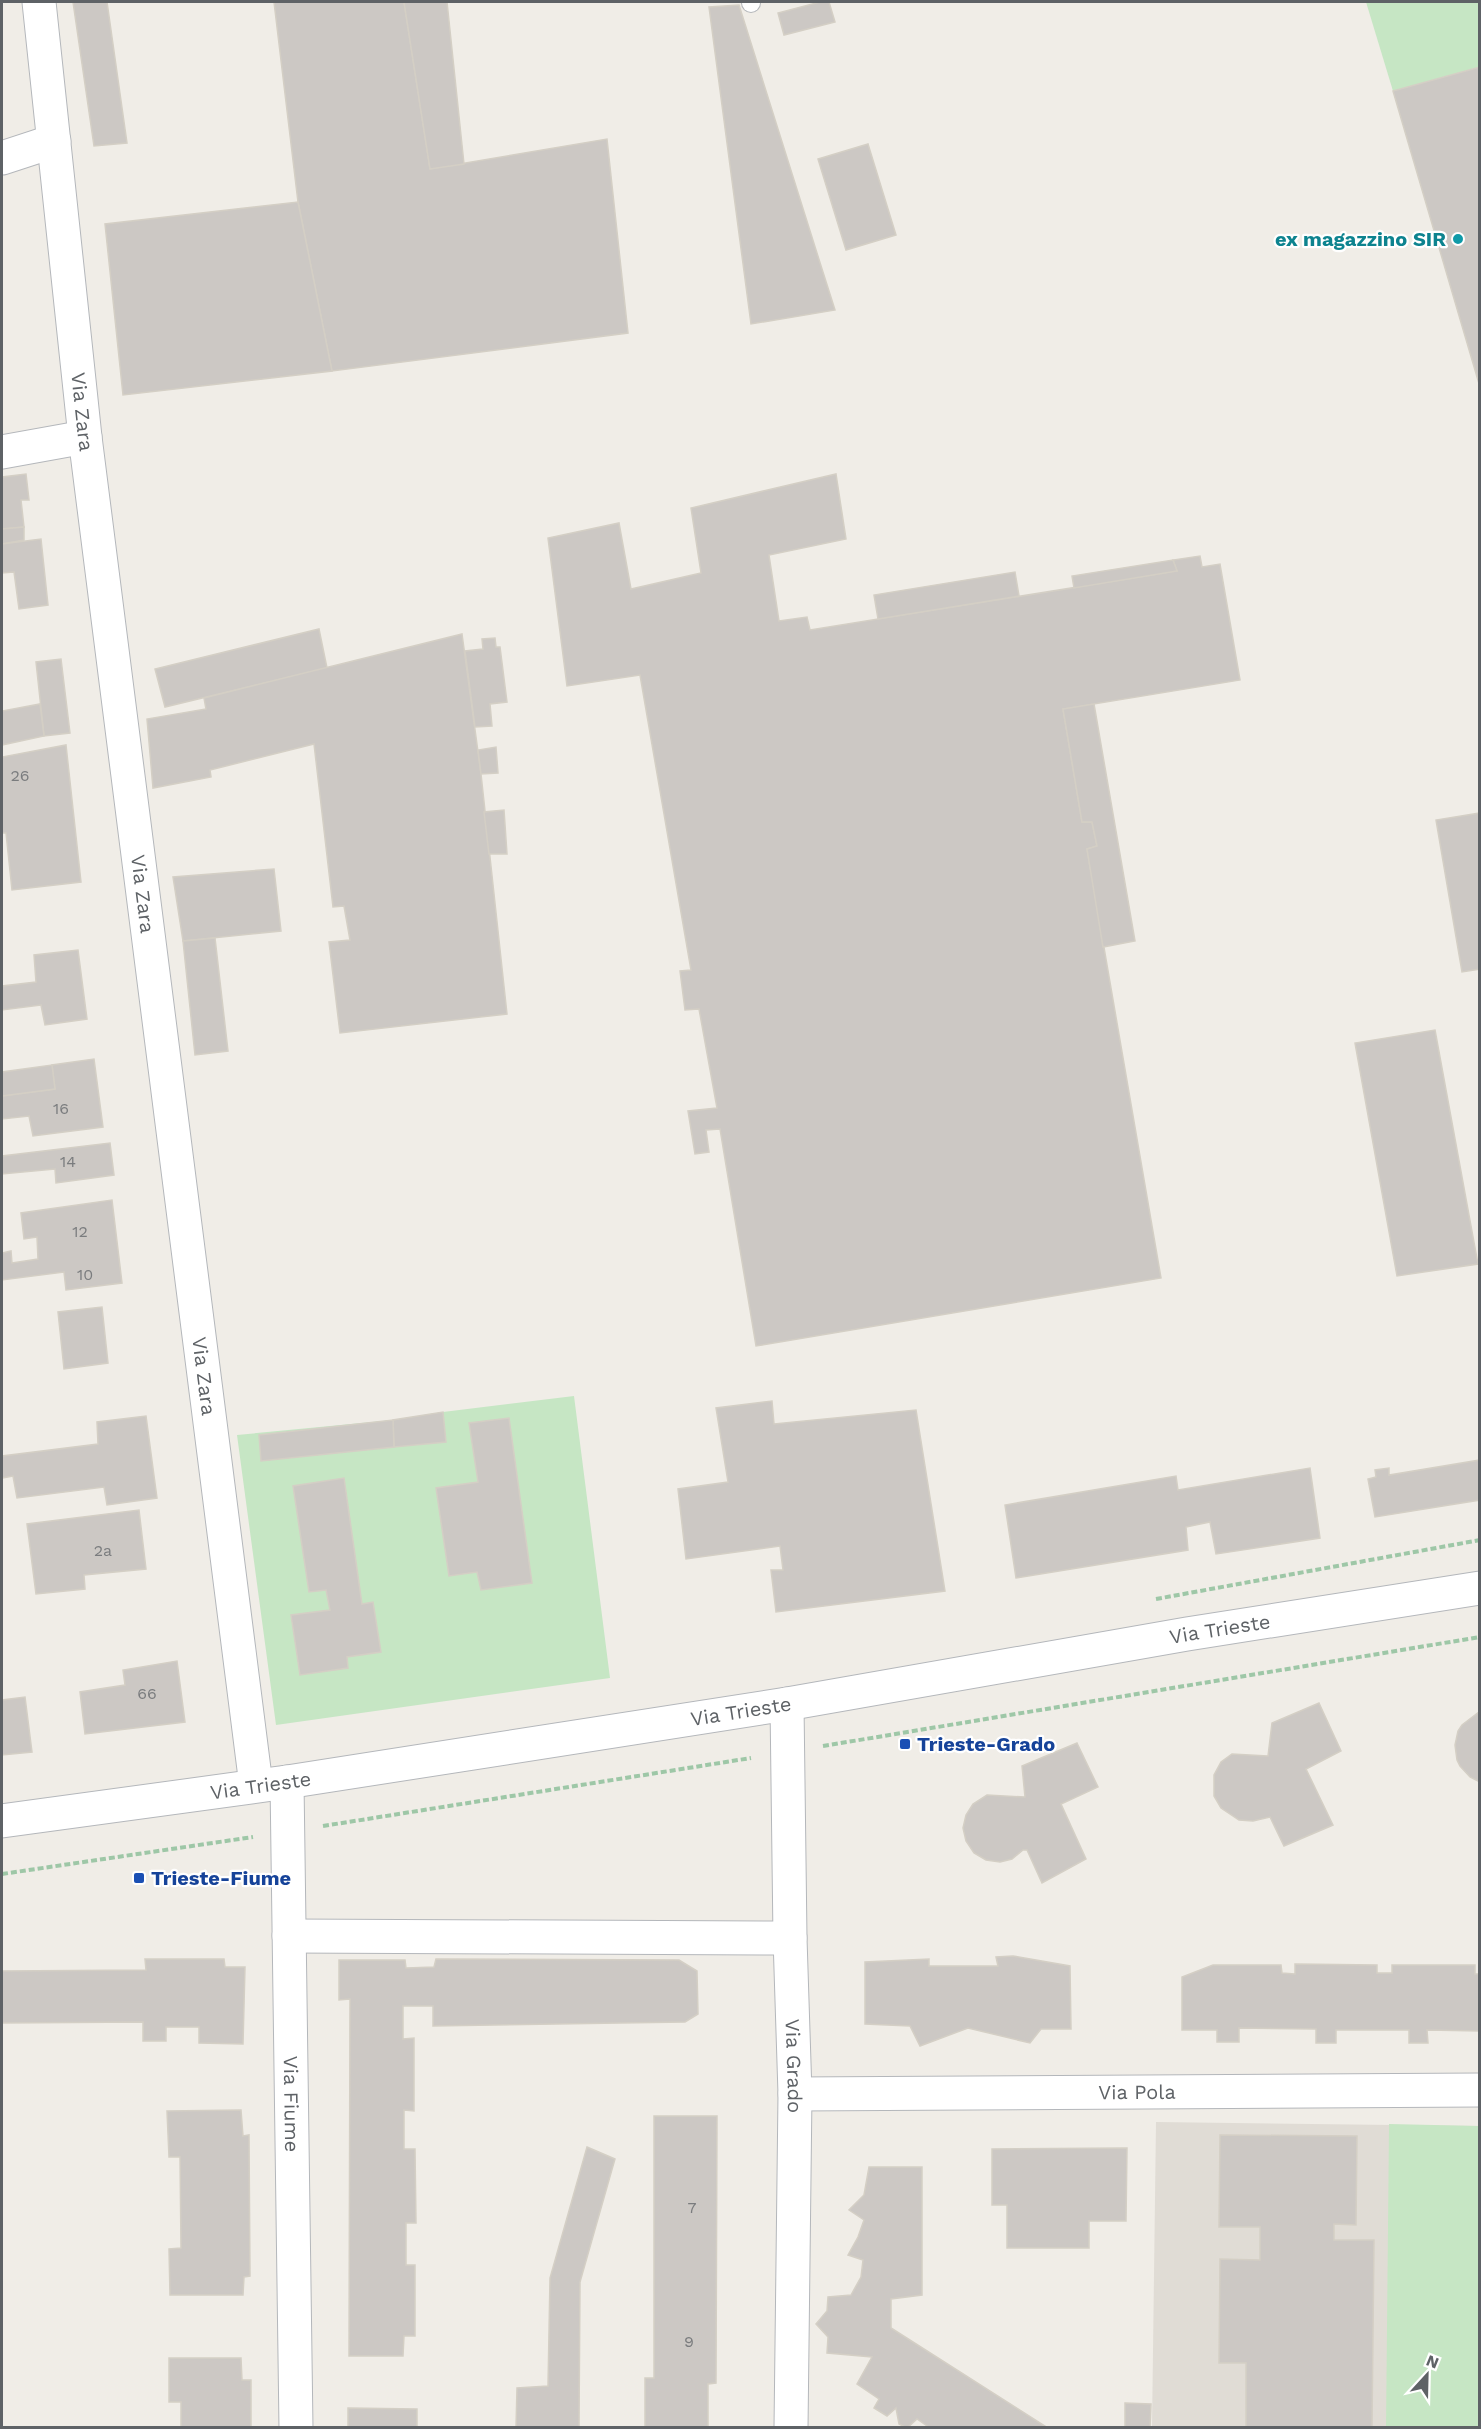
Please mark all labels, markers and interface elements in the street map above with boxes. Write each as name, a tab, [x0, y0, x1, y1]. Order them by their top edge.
place label: ex magazzino SIR	[1275, 227, 1446, 251]
marker: ex magazzino SIR	[1451, 232, 1465, 246]
street label: Via Zara	[66, 371, 99, 453]
house number: 26	[10, 766, 30, 785]
street label: Via Zara	[126, 853, 160, 935]
house number: 16	[53, 1099, 69, 1118]
house number: 14	[60, 1152, 76, 1171]
house number: 12	[72, 1222, 88, 1241]
house number: 10	[77, 1265, 93, 1284]
street label: Via Zara	[187, 1335, 221, 1417]
house number: 2a	[94, 1541, 112, 1560]
street label: Via Trieste	[1168, 1609, 1272, 1649]
house number: 66	[137, 1684, 157, 1703]
street label: Via Trieste	[689, 1692, 793, 1731]
place label: Trieste-Grado	[917, 1732, 1055, 1756]
marker: Trieste-Grado	[898, 1737, 912, 1751]
street label: Via Trieste	[209, 1766, 313, 1804]
place label: Trieste-Fiume	[151, 1866, 291, 1890]
marker: Trieste-Fiume	[132, 1871, 146, 1885]
street label: Via Grado	[781, 2018, 807, 2113]
street label: Via Fiume	[279, 2056, 304, 2152]
street label: Via Pola	[1098, 2080, 1176, 2104]
house number: 7	[688, 2198, 697, 2217]
house number: 9	[684, 2332, 694, 2351]
north arrow	[1397, 2345, 1457, 2405]
text: N	[1423, 2351, 1441, 2373]

